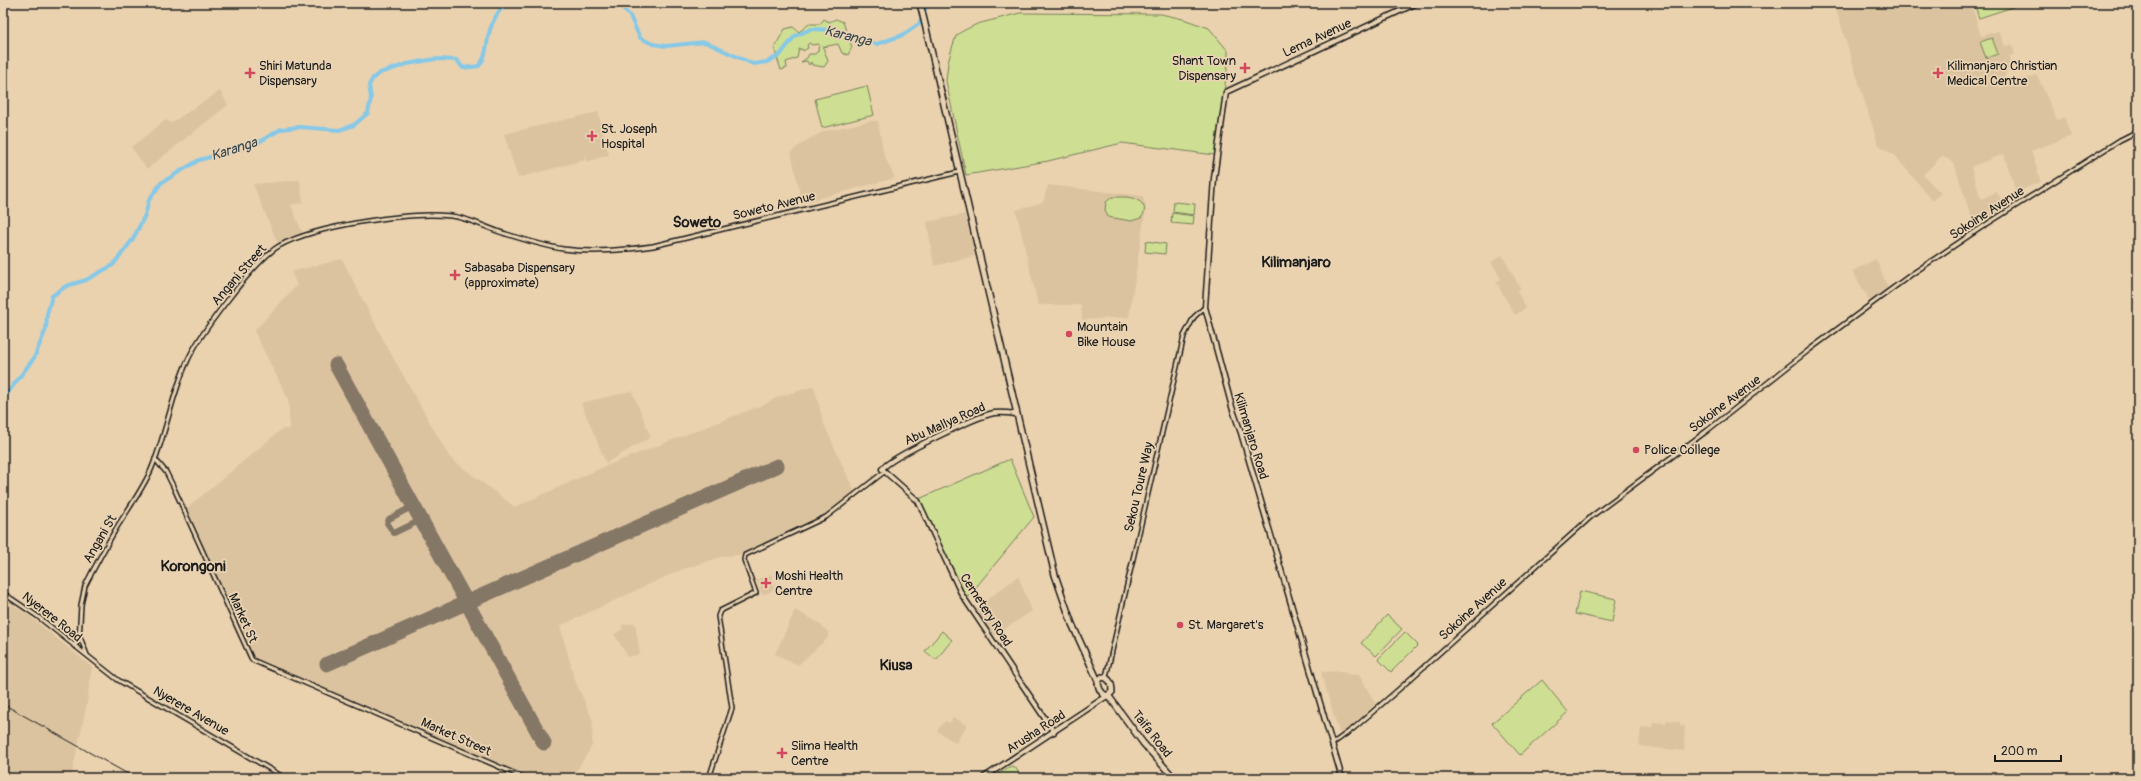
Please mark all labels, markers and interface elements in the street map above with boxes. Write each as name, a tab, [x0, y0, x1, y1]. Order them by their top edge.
street label: Lema Avenue	[1280, 15, 1354, 61]
water label: Karanga	[823, 22, 875, 50]
place label: Shant Town Dispensary	[1172, 53, 1236, 84]
place label: Shiri Matunda Dispensary	[259, 58, 331, 89]
place label: Kilimanjaro Christian Medical Centre	[1947, 58, 2057, 89]
marker: Shant Town Dispensary	[1239, 62, 1251, 74]
marker: Shiri Matunda Dispensary	[244, 67, 256, 79]
marker: Kilimanjaro Christian Medical Centre	[1932, 67, 1944, 79]
place label: St. Joseph Hospital	[601, 121, 657, 152]
marker: St. Joseph Hospital	[586, 130, 598, 142]
water label: Karanga	[209, 133, 261, 164]
street label: Sokoine Avenue	[1947, 183, 2028, 243]
street label: Soweto Avenue	[731, 188, 818, 224]
district label: Soweto	[673, 213, 721, 232]
street label: Angani Street	[208, 241, 270, 309]
district label: Kilimanjaro	[1261, 253, 1331, 272]
place label: Sabasaba Dispensary (approximate)	[464, 260, 575, 291]
marker: Sabasaba Dispensary (approximate)	[449, 269, 461, 281]
place label: Mountain Bike House	[1077, 319, 1136, 350]
marker: Mountain Bike House	[1064, 329, 1074, 339]
street label: Sokoine Avenue	[1686, 371, 1765, 436]
street label: Kilimanjaro Road	[1230, 391, 1272, 481]
street label: Abu Mallya Road	[902, 399, 988, 449]
street label: Sekou Toure Way	[1121, 440, 1157, 534]
place label: Police College	[1644, 442, 1721, 458]
marker: Police College	[1631, 445, 1641, 455]
street label: Angani St	[80, 511, 121, 566]
district label: Korongoni	[160, 557, 226, 576]
place label: Moshi Health Centre	[775, 568, 843, 599]
street label: Cemetery Road	[956, 570, 1016, 650]
street label: Sokoine Avenue	[1436, 574, 1511, 644]
marker: Moshi Health Centre	[760, 577, 772, 589]
street label: Nyerere Road	[19, 589, 85, 645]
street label: Market St	[225, 591, 261, 646]
place label: St. Margaret's	[1188, 617, 1264, 633]
marker: St. Margaret's	[1175, 620, 1185, 630]
district label: Kiusa	[880, 656, 912, 675]
street label: Nyerere Avenue	[150, 683, 232, 739]
street label: Arusha Road	[1003, 707, 1069, 757]
street label: Taifa Road	[1129, 707, 1175, 761]
street label: Market Street	[418, 714, 494, 760]
scale bar	[1995, 737, 2061, 763]
place label: Siima Health Centre	[791, 738, 858, 769]
text: 200 m	[2001, 744, 2038, 759]
marker: Siima Health Centre	[776, 747, 788, 759]

